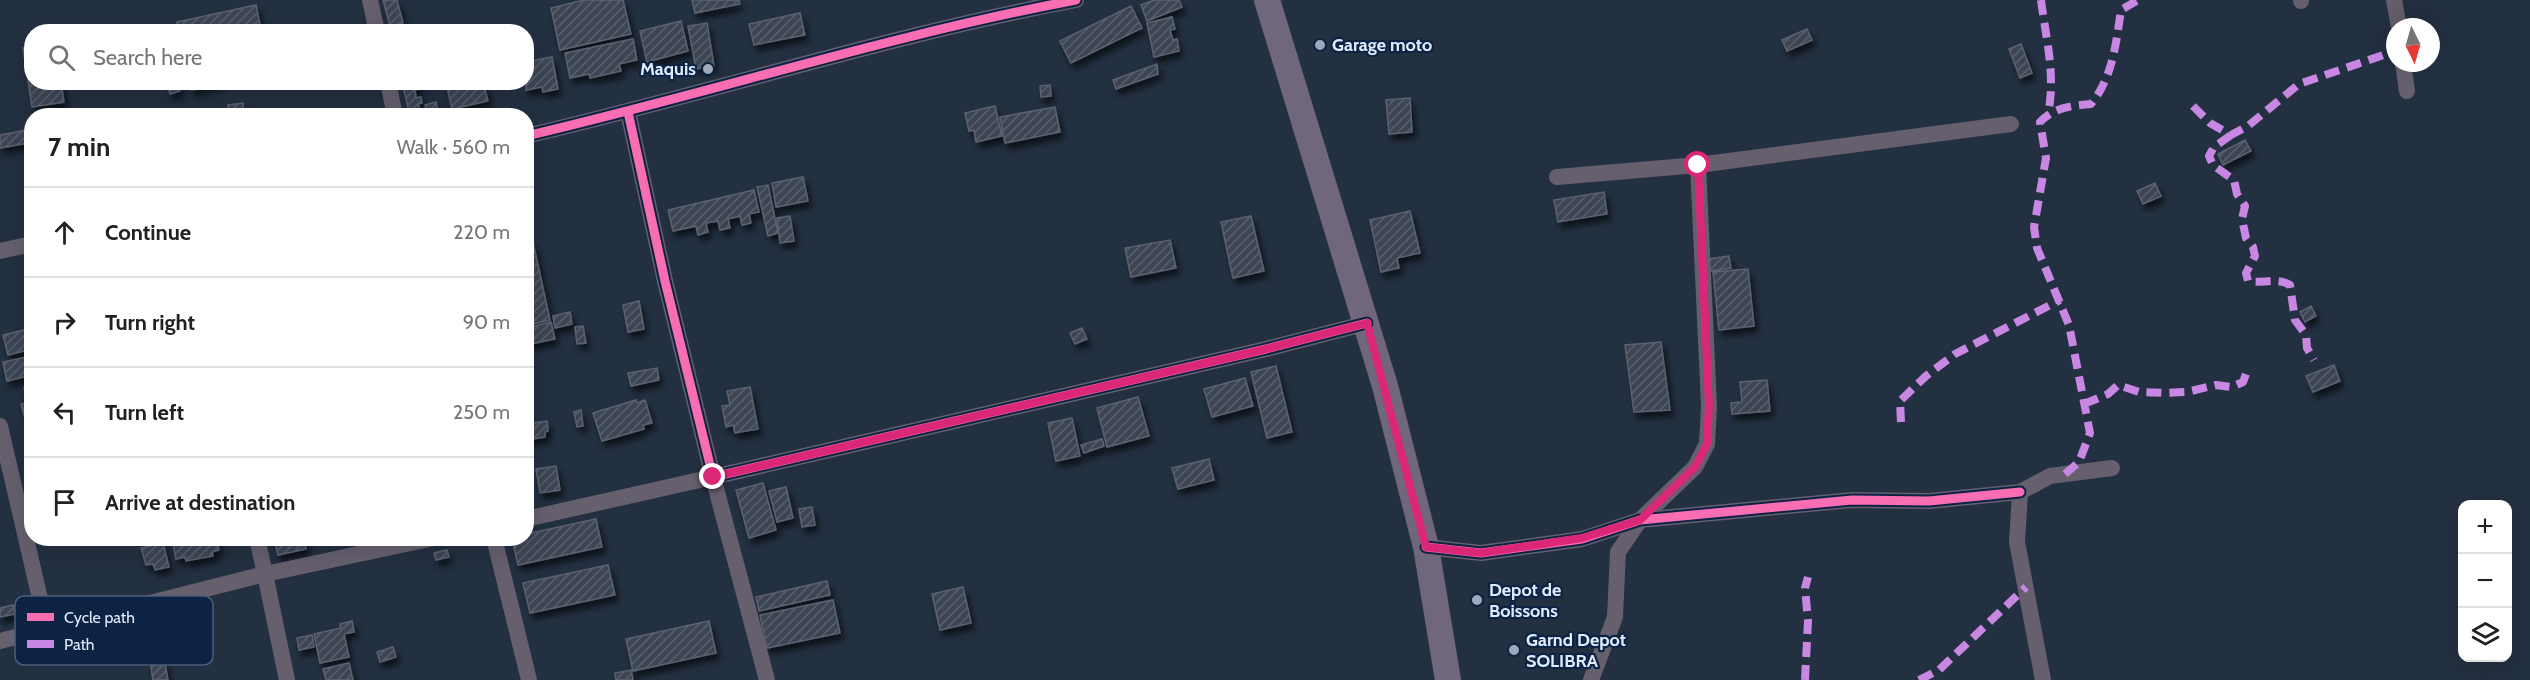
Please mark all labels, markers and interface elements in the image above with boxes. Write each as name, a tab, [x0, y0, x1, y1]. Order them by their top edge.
north arrow	[2386, 18, 2440, 72]
search box	[24, 24, 534, 90]
place label: Garage moto	[1332, 34, 1432, 56]
marker: Garage moto	[1313, 38, 1327, 52]
icon: search	[45, 41, 78, 74]
text: Search here	[93, 44, 202, 71]
place label: Maquis	[640, 58, 696, 80]
marker: Maquis	[701, 62, 715, 76]
text: 7 min	[48, 131, 110, 163]
text: Walk · 560 m	[397, 135, 510, 159]
route start	[1684, 151, 1710, 177]
icon: ahead	[48, 216, 81, 249]
text: Continue	[105, 219, 191, 246]
text: 220 m	[453, 220, 510, 244]
icon: right	[48, 306, 81, 339]
text: Turn right	[105, 309, 195, 336]
text: 90 m	[463, 310, 510, 334]
icon: left	[48, 396, 81, 429]
text: Turn left	[105, 399, 184, 426]
text: 250 m	[453, 400, 510, 424]
route end	[699, 463, 725, 489]
icon: arrive	[48, 486, 81, 519]
text: Arrive at destination	[105, 489, 295, 516]
map controls	[2458, 500, 2512, 662]
button: +	[2458, 500, 2512, 554]
button: −	[2458, 554, 2512, 608]
place label: Depot de Boissons	[1489, 579, 1561, 622]
marker: Depot de Boissons	[1470, 593, 1484, 607]
legend	[15, 596, 213, 665]
text: Cycle path	[64, 608, 135, 627]
button: layers	[2458, 608, 2512, 662]
place label: Garnd Depot SOLIBRA	[1526, 629, 1626, 672]
text: Path	[64, 635, 95, 654]
marker: Garnd Depot SOLIBRA	[1507, 643, 1521, 657]

